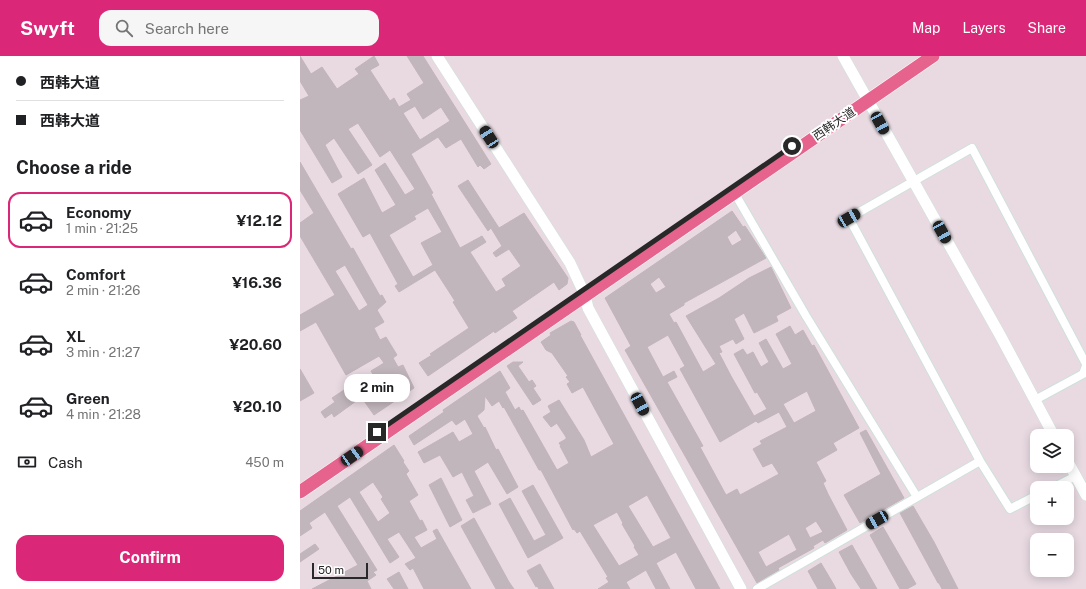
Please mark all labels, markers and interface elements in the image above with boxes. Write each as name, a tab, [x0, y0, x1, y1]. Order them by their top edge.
search box	[99, 10, 379, 46]
text: Swyft	[20, 17, 75, 39]
icon: search	[113, 17, 135, 39]
text: Search here	[145, 20, 229, 37]
text: Map	[912, 20, 940, 36]
text: Layers	[962, 20, 1006, 36]
text: Share	[1028, 20, 1066, 36]
text: 西韩大道	[40, 74, 100, 91]
street label: 西韩大道	[810, 105, 858, 143]
car	[869, 110, 891, 136]
text: 西韩大道	[40, 112, 100, 129]
car	[477, 124, 501, 150]
route start	[783, 137, 801, 155]
text: Choose a ride	[16, 157, 132, 178]
icon: car	[18, 202, 54, 238]
text: Economy	[66, 204, 131, 221]
car	[836, 207, 862, 229]
text: ¥12.12	[236, 212, 282, 229]
car	[931, 219, 953, 245]
text: 1 min · 21:25	[66, 221, 138, 236]
icon: car	[18, 264, 54, 300]
text: Comfort	[66, 266, 126, 283]
text: ¥16.36	[232, 274, 282, 291]
text: 2 min · 21:26	[66, 283, 140, 298]
icon: car	[18, 326, 54, 362]
text: XL	[66, 328, 85, 345]
text: ¥20.60	[229, 336, 282, 353]
text: 3 min · 21:27	[66, 345, 140, 360]
callout: 2 min	[344, 374, 410, 402]
text: 2 min	[360, 380, 394, 395]
icon: car	[18, 388, 54, 424]
text: Green	[66, 390, 110, 407]
car	[629, 391, 651, 417]
text: ¥20.10	[233, 398, 282, 415]
text: 4 min · 21:28	[66, 407, 141, 422]
route end	[368, 423, 386, 441]
map controls	[1030, 429, 1074, 577]
button: layers	[1030, 429, 1074, 473]
car	[339, 444, 365, 468]
icon: cash	[16, 451, 38, 473]
text: Cash	[48, 454, 83, 471]
text: 450 m	[245, 455, 284, 470]
button: +	[1030, 481, 1074, 525]
car	[864, 509, 890, 531]
button: −	[1030, 533, 1074, 577]
button: Confirm	[16, 535, 284, 581]
scale bar	[312, 561, 368, 580]
text: 50 m	[318, 564, 344, 576]

